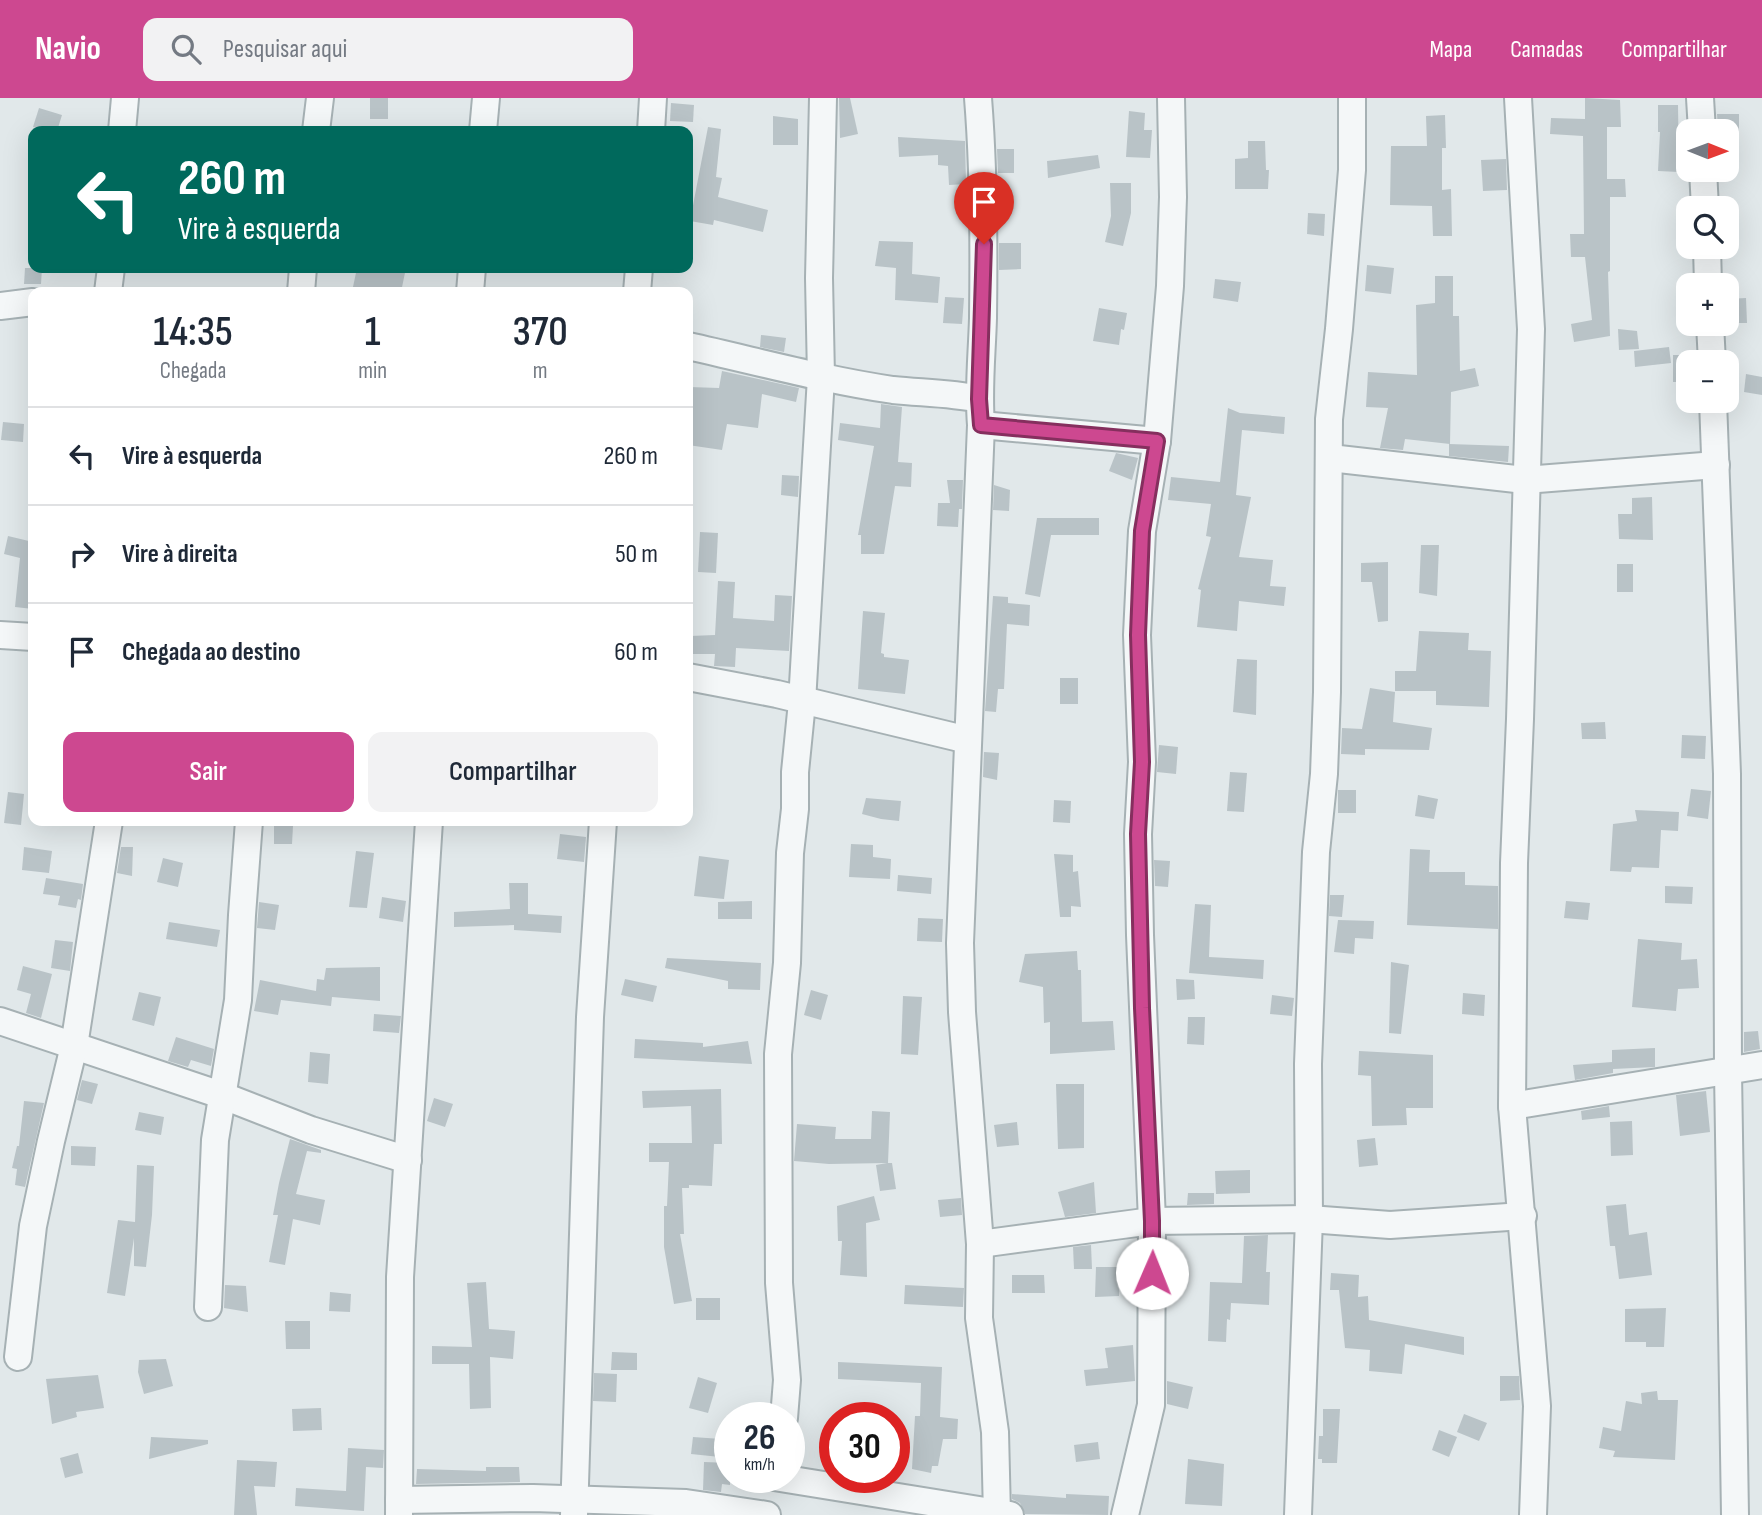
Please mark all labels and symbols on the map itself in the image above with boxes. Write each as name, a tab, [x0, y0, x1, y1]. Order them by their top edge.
north arrow	[1676, 119, 1740, 182]
pin	[954, 172, 1014, 244]
position arrow	[1115, 1236, 1189, 1310]
speed limit sign: 30	[819, 1402, 910, 1493]

